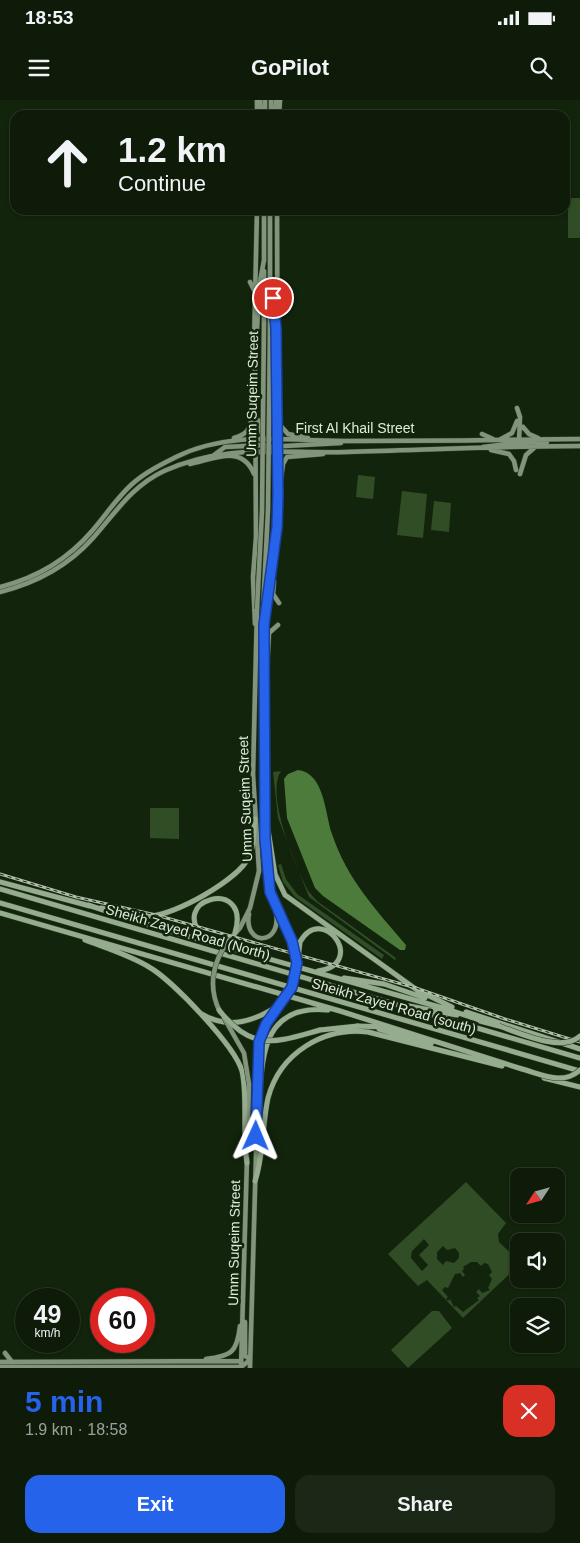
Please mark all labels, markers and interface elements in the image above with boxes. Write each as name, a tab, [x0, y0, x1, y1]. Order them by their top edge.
text: 18:53	[25, 7, 74, 28]
icon: menu	[25, 54, 53, 82]
icon: search	[527, 54, 555, 82]
text: GoPilot	[251, 55, 329, 80]
icon: ahead	[35, 130, 100, 195]
text: 1.2 km	[118, 130, 227, 169]
text: Continue	[118, 171, 206, 196]
pin	[252, 277, 294, 319]
icon: arrive	[259, 284, 287, 312]
street label: Umm Suqeim Street	[243, 331, 261, 457]
street label: First Al Khail Street	[295, 420, 415, 436]
street label: Umm Suqeim Street	[235, 736, 255, 862]
street label: Sheikh Zayed Road (North)	[104, 901, 272, 963]
street label: Sheikh Zayed Road (south)	[310, 975, 478, 1037]
position arrow	[229, 1109, 281, 1161]
north arrow	[510, 1168, 565, 1222]
map controls	[510, 1168, 565, 1353]
street label: Umm Suqeim Street	[225, 1180, 243, 1306]
button: sound	[510, 1233, 565, 1288]
speed limit sign: 60	[90, 1288, 155, 1353]
button: layers	[510, 1298, 565, 1353]
text: 49	[34, 1300, 61, 1328]
text: km/h	[34, 1326, 61, 1340]
text: 5 min	[25, 1385, 103, 1418]
button: close	[503, 1385, 555, 1437]
text: 1.9 km · 18:58	[25, 1421, 127, 1438]
button: Exit	[25, 1475, 285, 1533]
button: Share	[295, 1475, 555, 1533]

